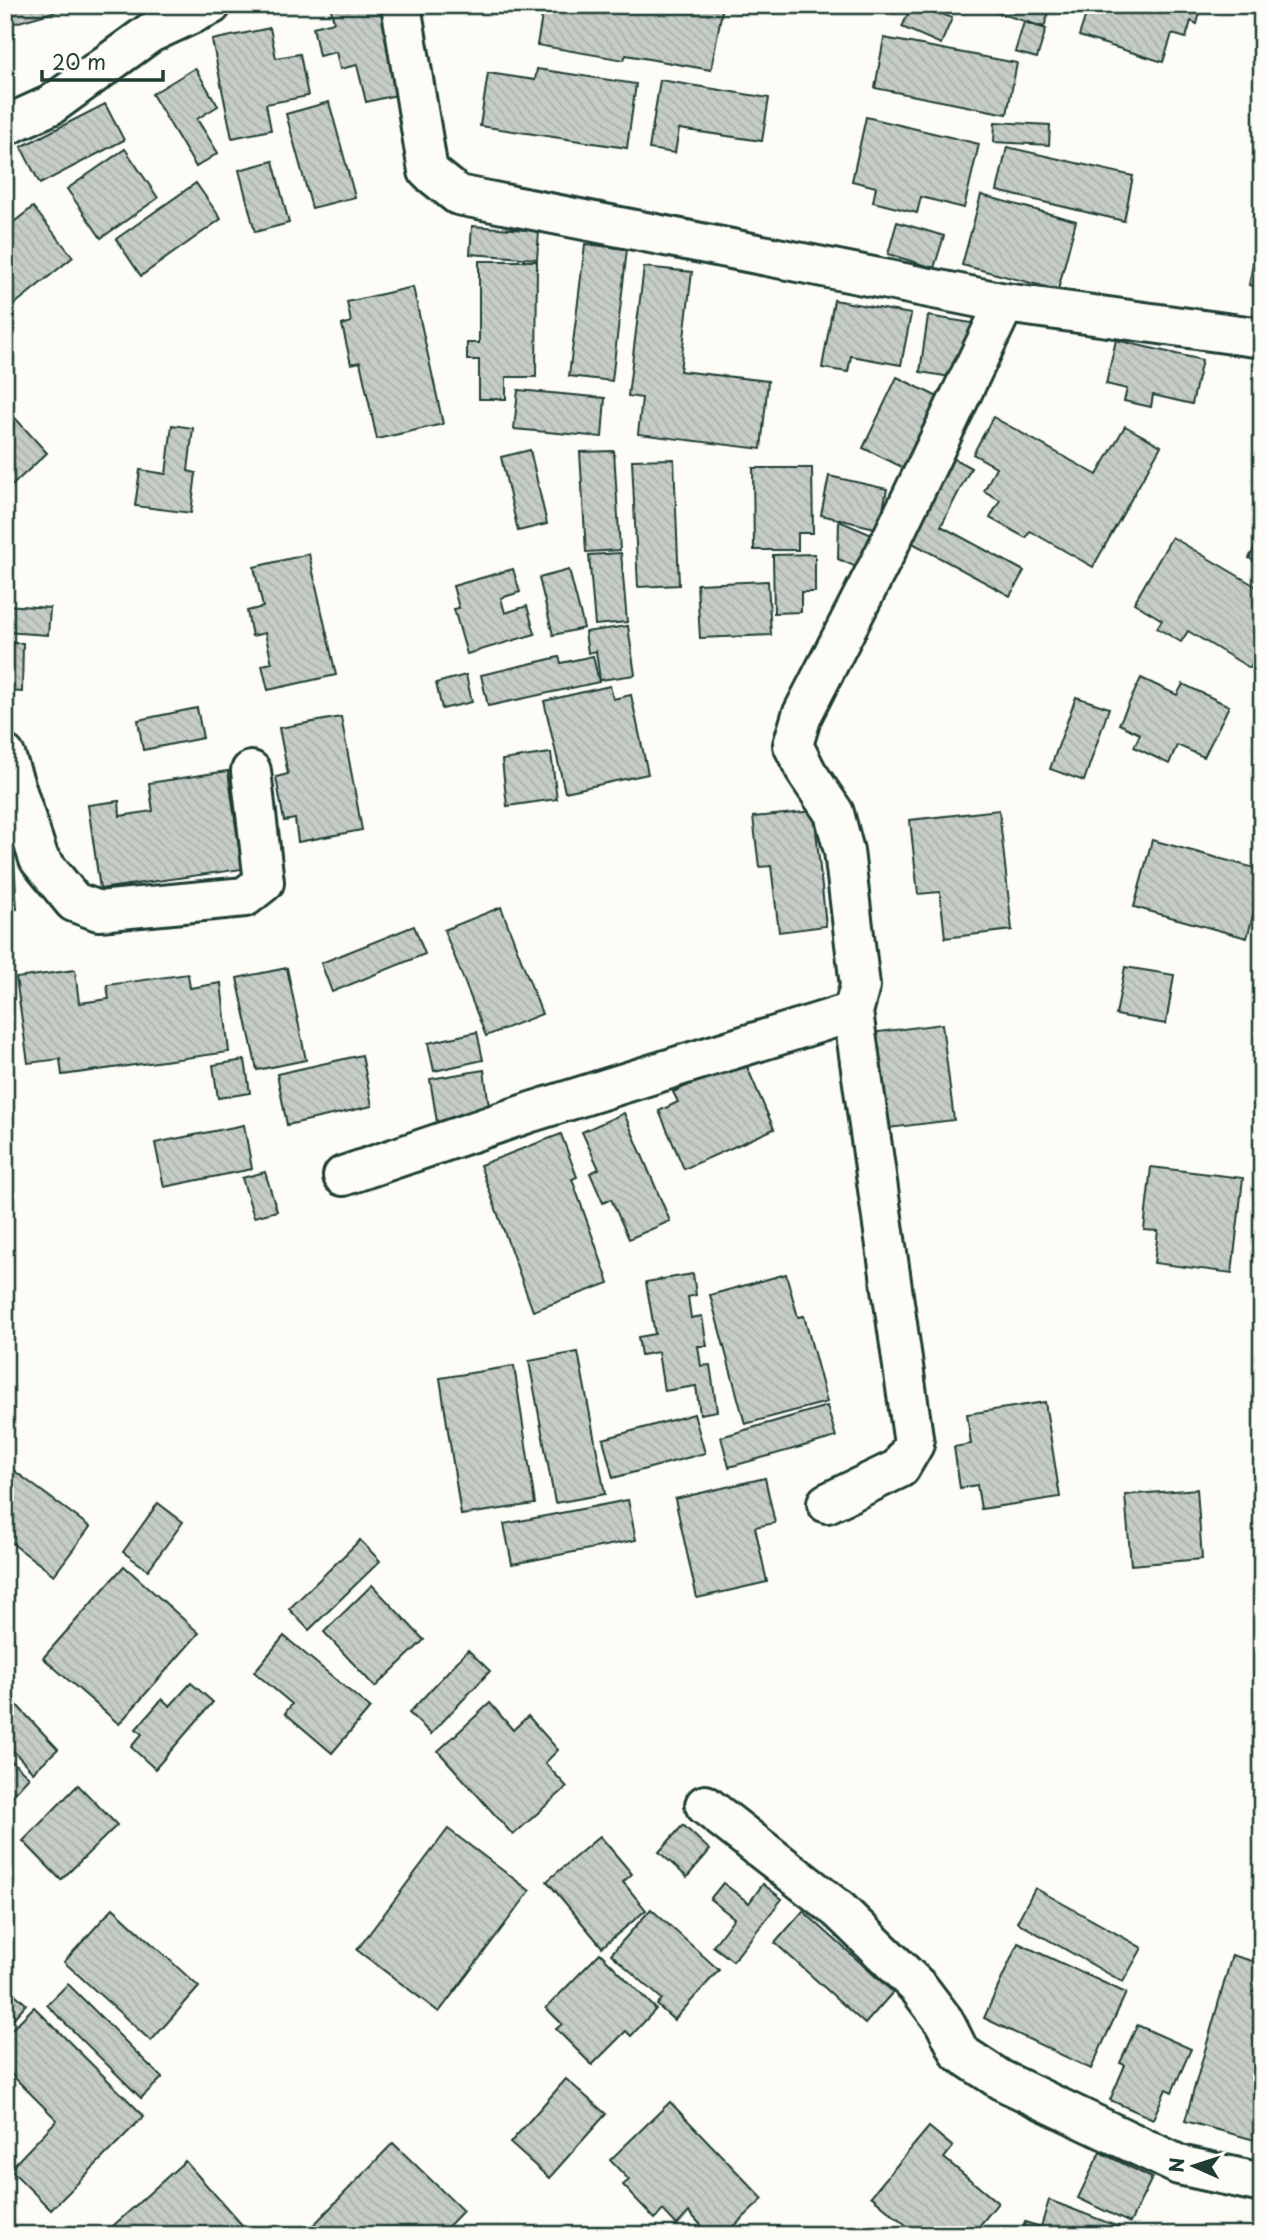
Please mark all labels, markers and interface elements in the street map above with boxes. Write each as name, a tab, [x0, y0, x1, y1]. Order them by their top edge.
scale bar	[42, 38, 163, 82]
text: 20 m	[52, 45, 106, 77]
north arrow	[1158, 2132, 1228, 2202]
text: N	[1162, 2157, 1190, 2173]

